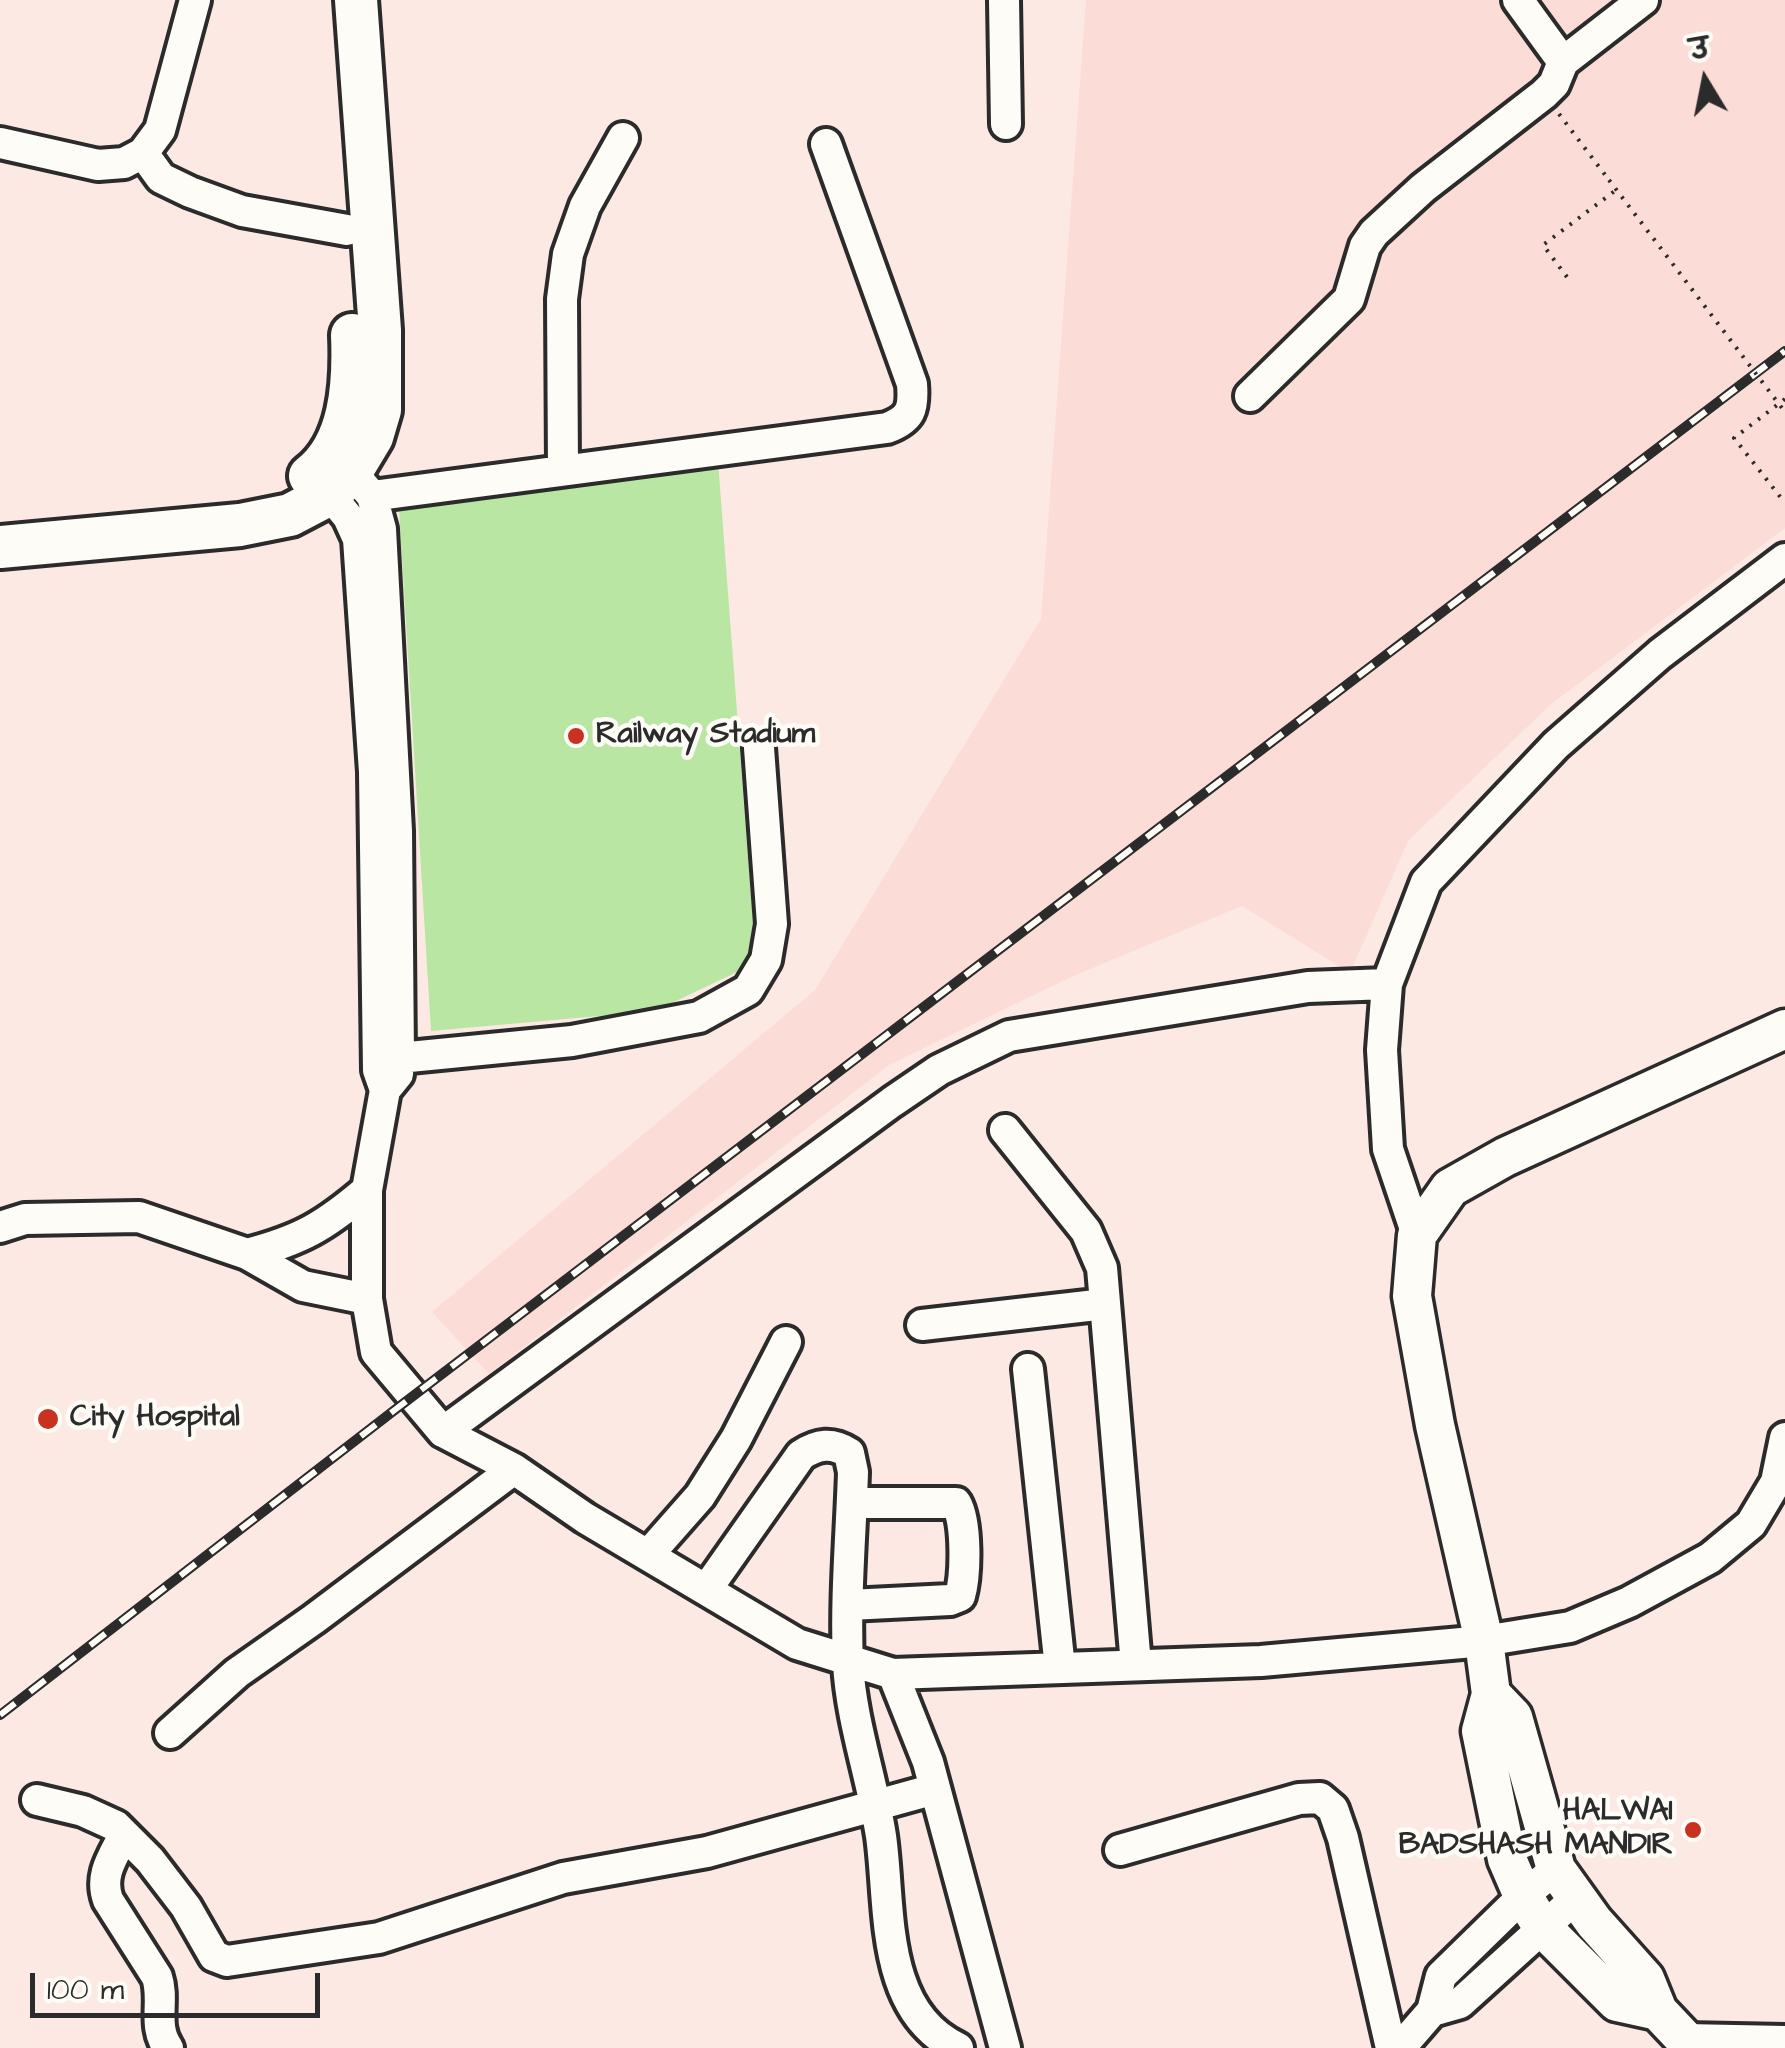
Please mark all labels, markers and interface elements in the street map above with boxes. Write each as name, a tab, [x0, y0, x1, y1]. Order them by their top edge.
text: उ	[1687, 29, 1712, 71]
north arrow	[1655, 30, 1755, 130]
place label: Railway Stadium	[596, 718, 815, 754]
marker: Railway Stadium	[565, 725, 587, 747]
place label: City Hospital	[70, 1401, 240, 1437]
marker: City Hospital	[35, 1406, 61, 1432]
place label: HALWAI BADSHASH MANDIR	[1399, 1795, 1673, 1866]
marker: HALWAI BADSHASH MANDIR	[1682, 1819, 1704, 1841]
scale bar	[35, 1953, 325, 2015]
text: 100 m	[47, 1969, 124, 2011]

